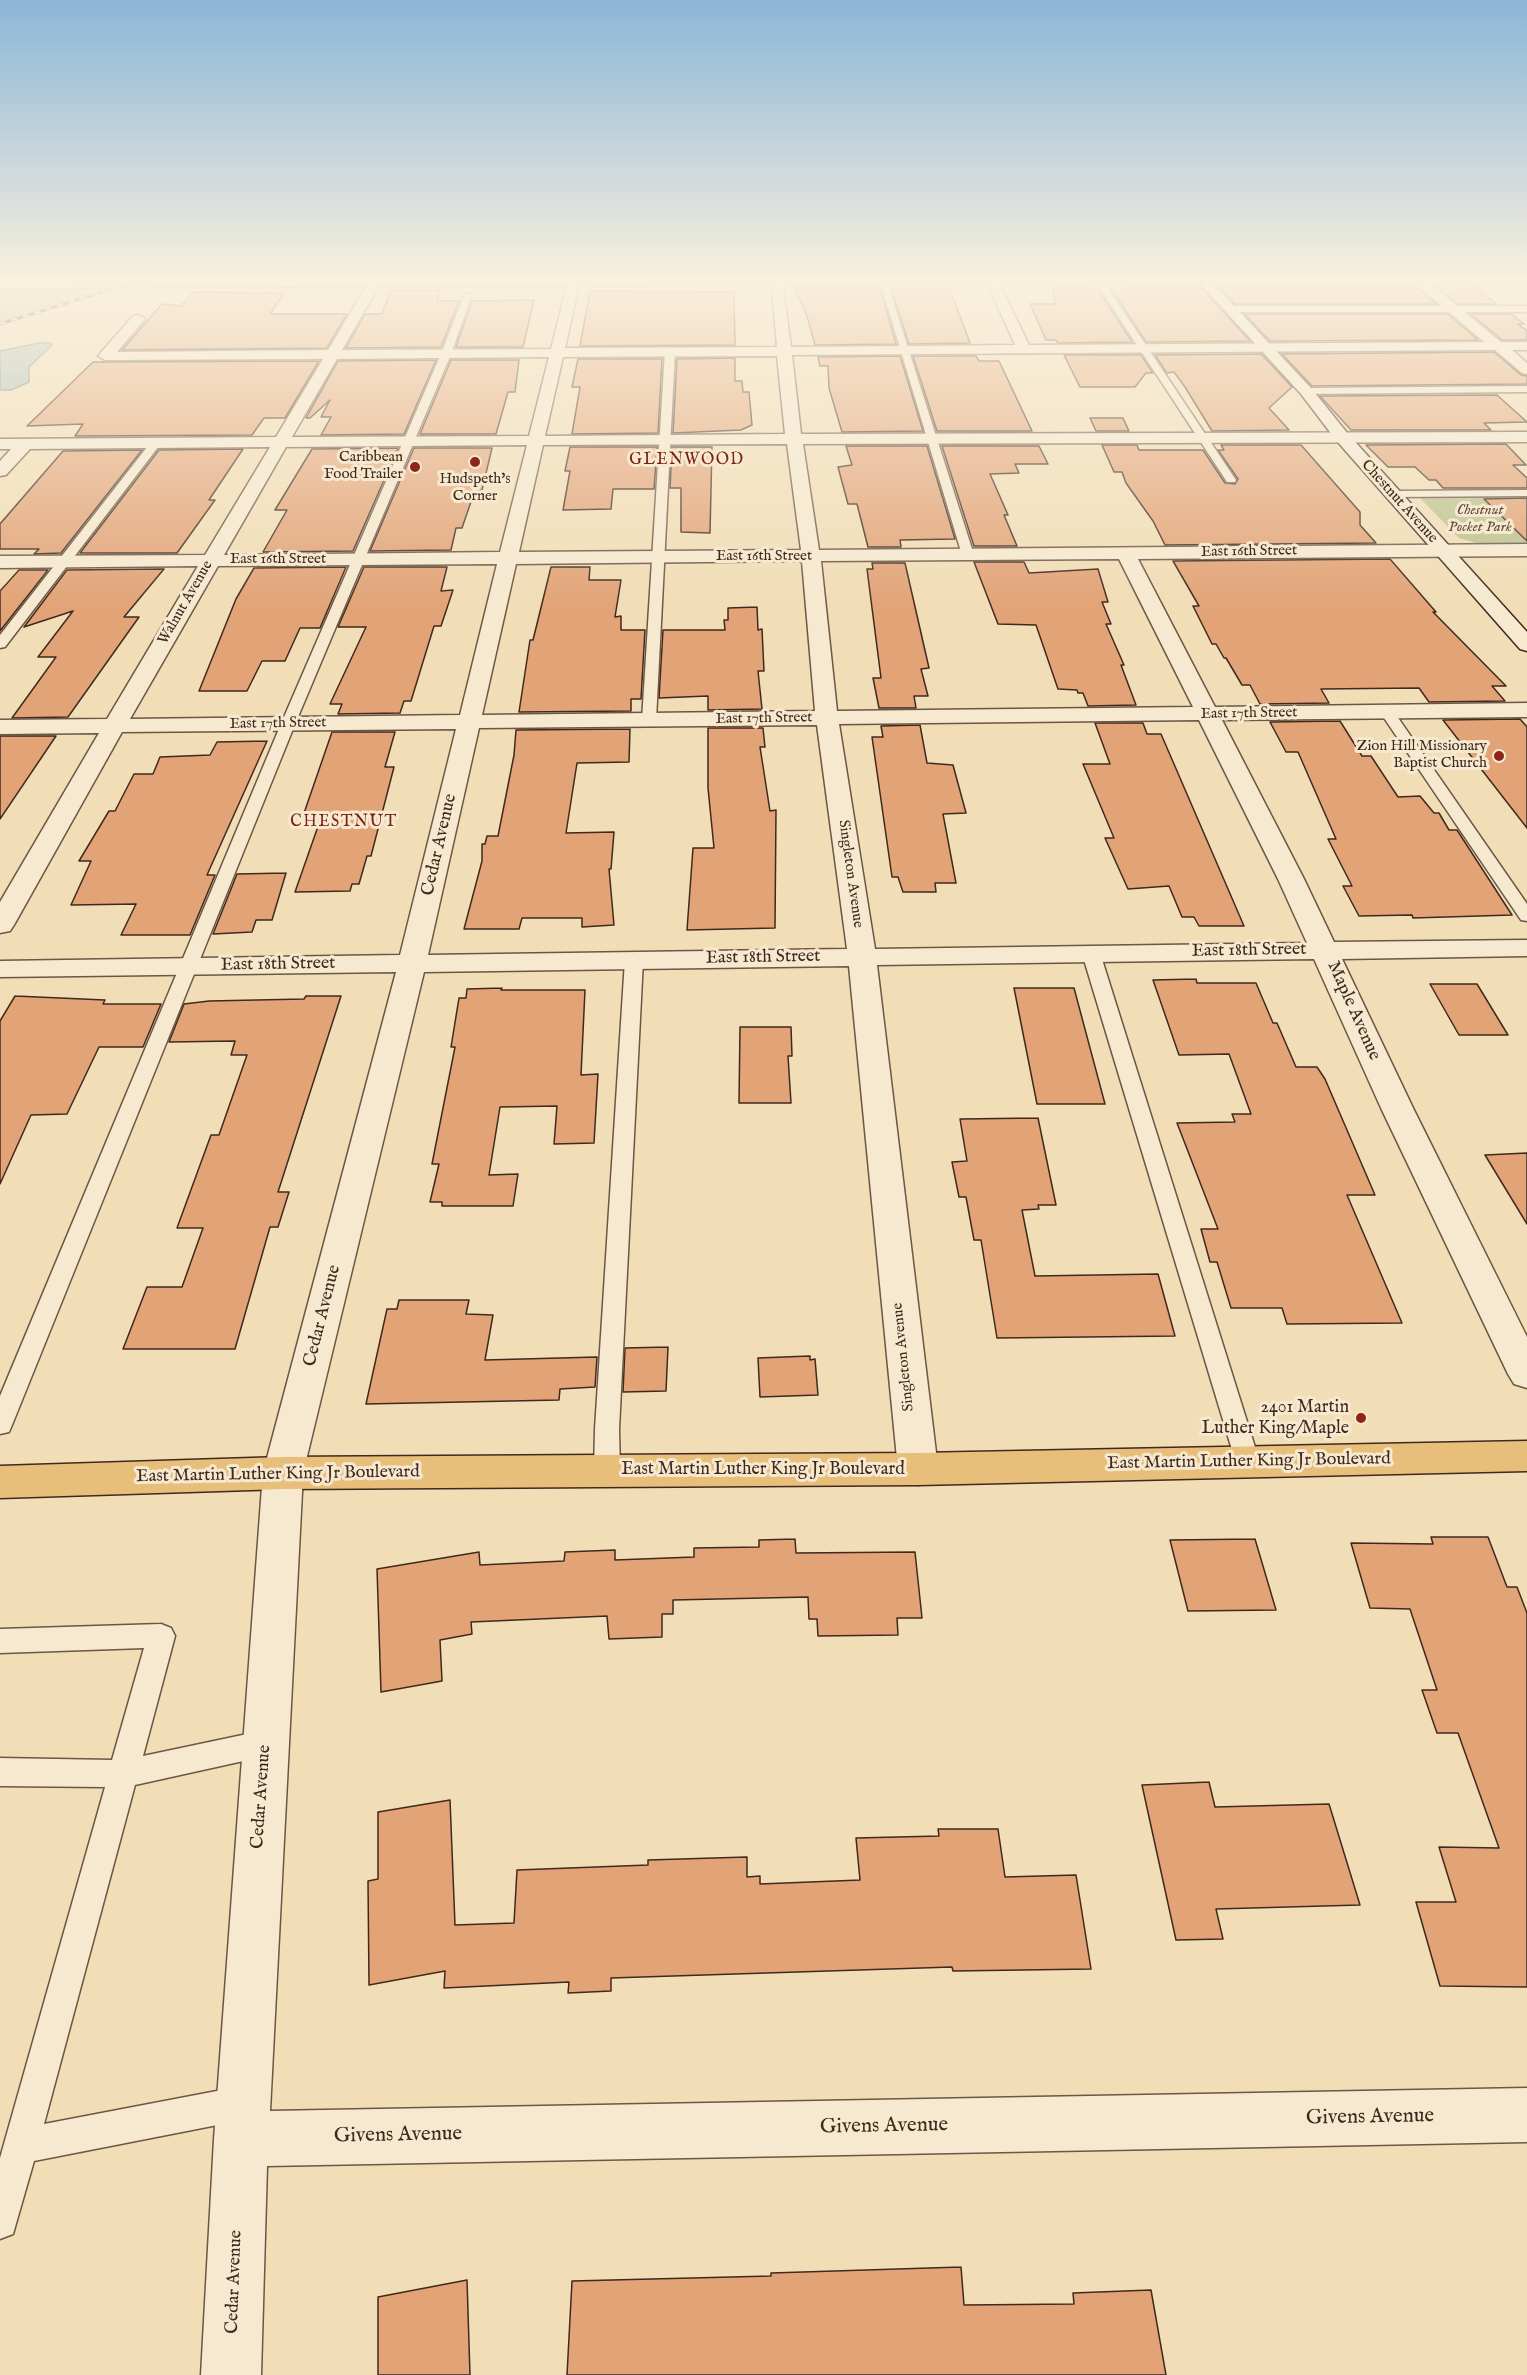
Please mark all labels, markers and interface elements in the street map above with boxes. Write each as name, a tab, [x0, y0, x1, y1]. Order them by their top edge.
place label: Caribbean Food Trailer	[324, 449, 403, 484]
district label: GLENWOOD	[629, 451, 745, 471]
marker: Hudspeth's Corner	[468, 455, 482, 469]
street label: Chestnut Avenue	[1357, 457, 1441, 547]
marker: Caribbean Food Trailer	[408, 460, 422, 474]
place label: Hudspeth's Corner	[439, 471, 511, 506]
park label: Chestnut Pocket Park	[1448, 502, 1512, 537]
street label: East 16th Street	[1201, 542, 1297, 562]
street label: East 16th Street	[716, 548, 812, 566]
street label: East 16th Street	[230, 551, 326, 569]
street label: Walnut Avenue	[155, 558, 217, 648]
street label: East 17th Street	[1200, 704, 1298, 724]
street label: East 17th Street	[715, 709, 813, 729]
street label: East 17th Street	[229, 714, 327, 734]
place label: Zion Hill Missionary Baptist Church	[1357, 738, 1487, 773]
marker: Zion Hill Missionary Baptist Church	[1492, 749, 1506, 763]
street label: Cedar Avenue	[418, 792, 462, 898]
district label: CHESTNUT	[290, 813, 398, 833]
street label: Singleton Avenue	[834, 819, 866, 929]
street label: East 18th Street	[1191, 939, 1307, 963]
street label: East 18th Street	[705, 946, 821, 970]
street label: East 18th Street	[220, 953, 336, 977]
street label: Maple Avenue	[1321, 958, 1385, 1064]
street label: Cedar Avenue	[300, 1263, 346, 1369]
street label: Singleton Avenue	[889, 1302, 919, 1412]
place label: 2401 Martin Luther King/Maple	[1202, 1397, 1349, 1440]
marker: 2401 Martin Luther King/Maple	[1354, 1411, 1368, 1425]
street label: East Martin Luther King Jr Boulevard	[1107, 1449, 1391, 1475]
street label: East Martin Luther King Jr Boulevard	[621, 1459, 905, 1481]
street label: East Martin Luther King Jr Boulevard	[136, 1462, 420, 1488]
street label: Cedar Avenue	[248, 1744, 276, 1850]
street label: Givens Avenue	[1306, 2104, 1434, 2132]
street label: Givens Avenue	[820, 2113, 948, 2141]
street label: Givens Avenue	[334, 2122, 462, 2150]
street label: Cedar Avenue	[222, 2230, 248, 2334]

